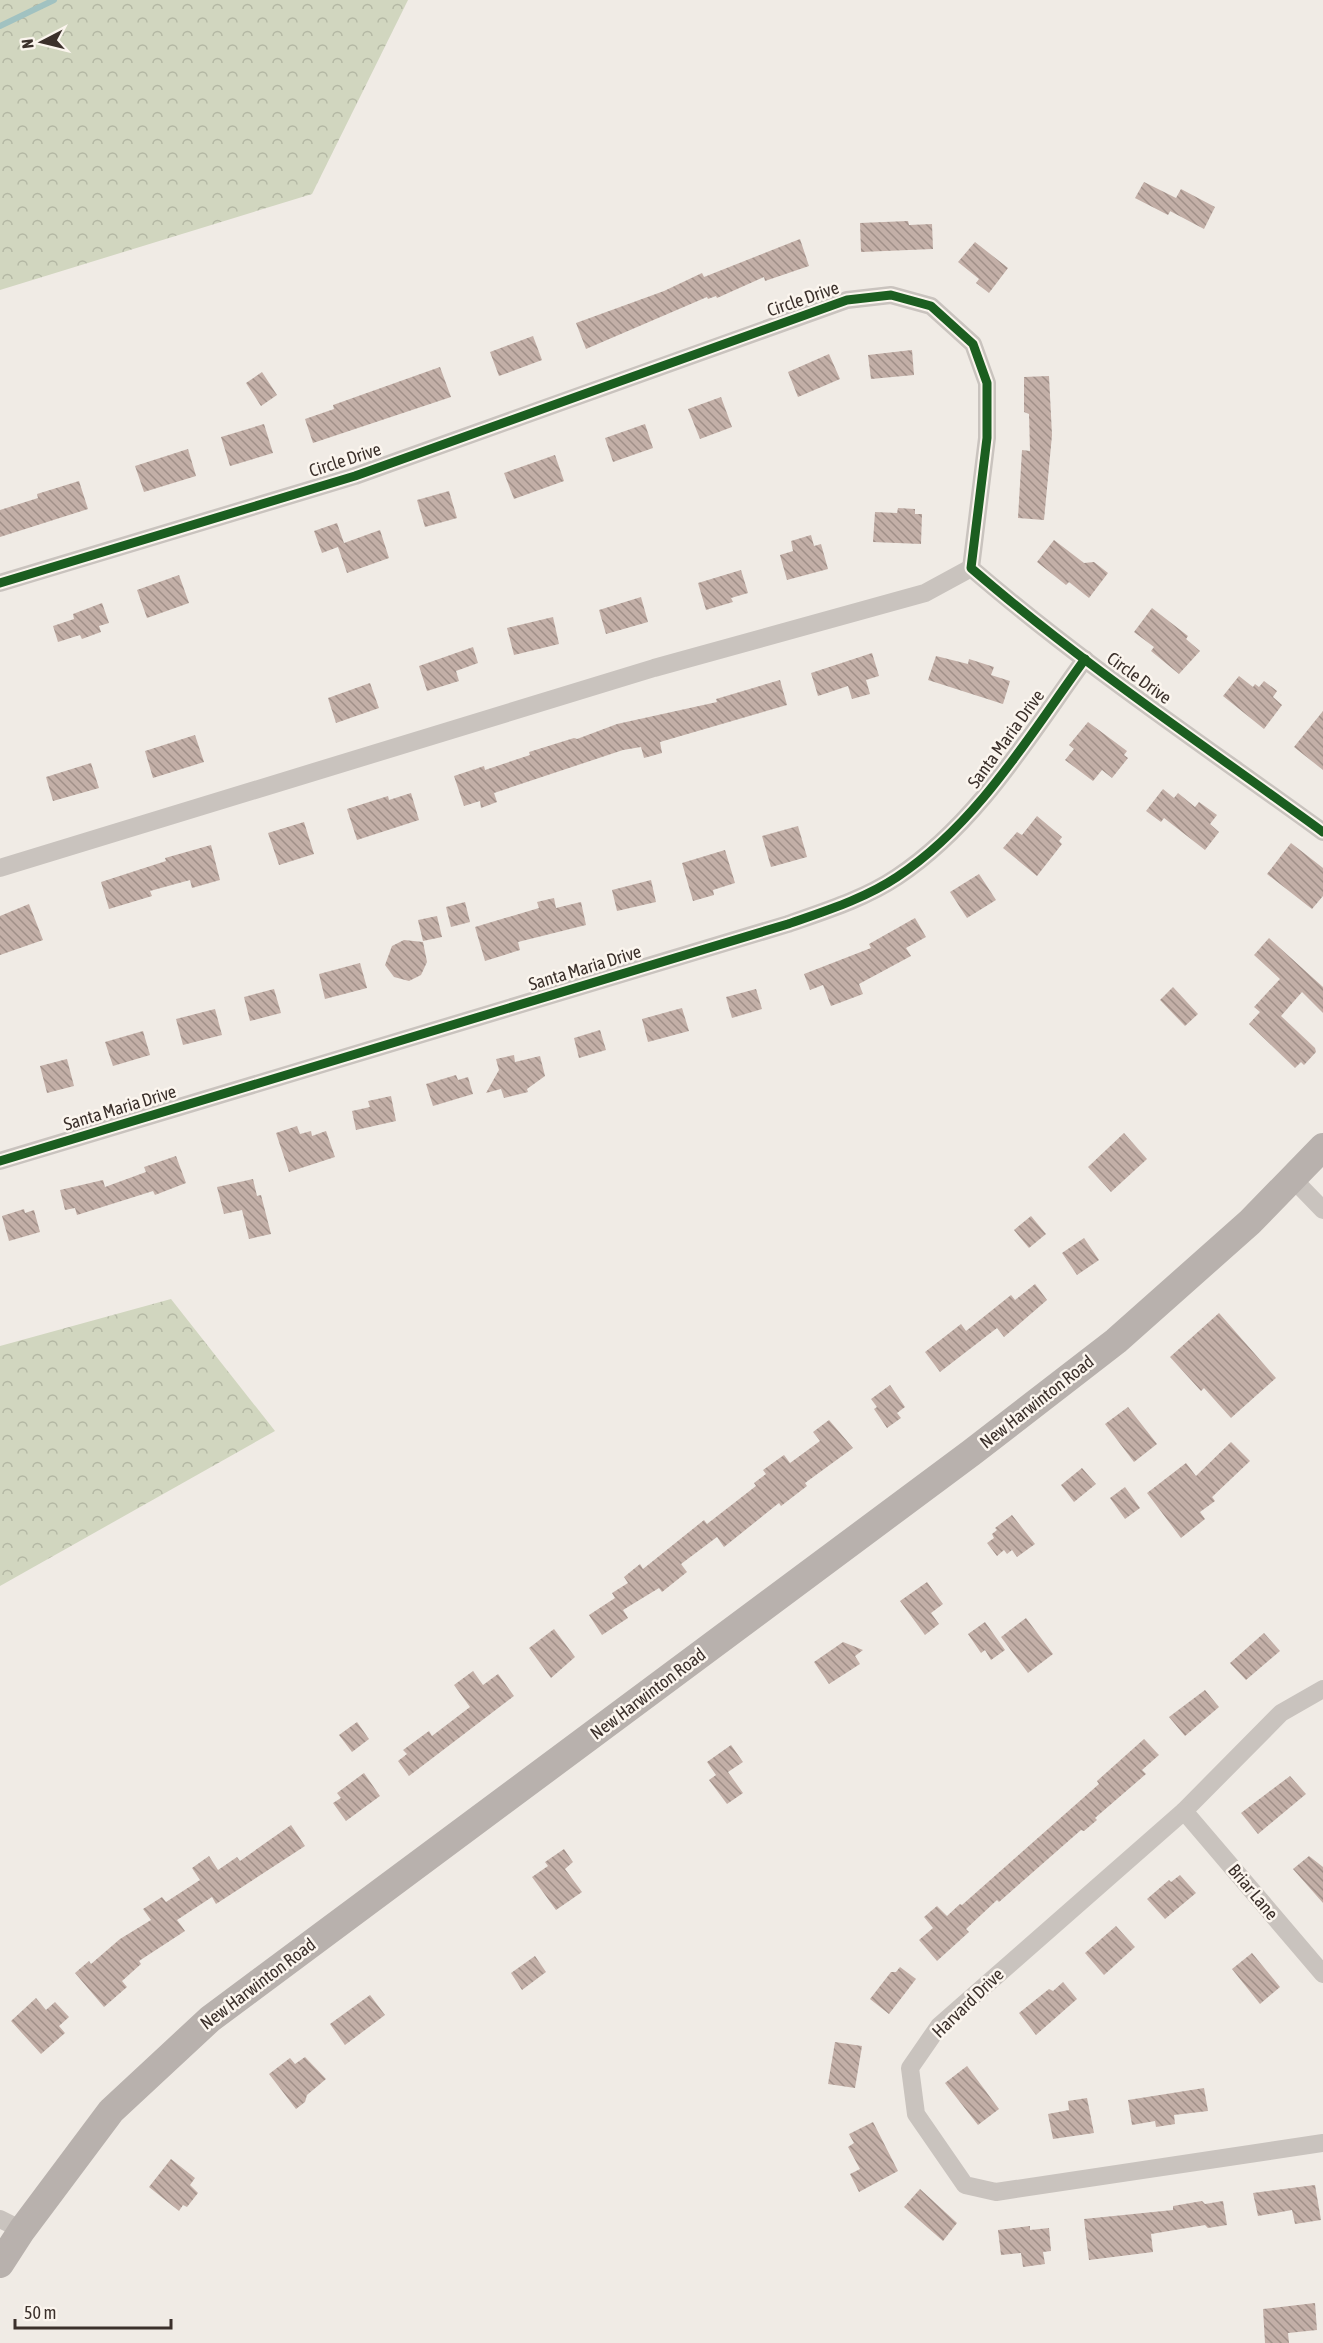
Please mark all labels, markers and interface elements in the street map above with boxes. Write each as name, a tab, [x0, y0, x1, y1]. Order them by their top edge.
north arrow	[12, 12, 72, 72]
text: N	[18, 38, 37, 50]
street label: Circle Drive	[764, 276, 841, 321]
street label: Circle Drive	[306, 438, 383, 481]
street label: Circle Drive	[1103, 647, 1176, 708]
street label: Santa Maria Drive	[963, 685, 1048, 792]
street label: Santa Maria Drive	[526, 940, 644, 995]
street label: Santa Maria Drive	[61, 1080, 179, 1135]
street label: New Harwinton Road	[976, 1351, 1098, 1453]
street label: New Harwinton Road	[586, 1644, 709, 1744]
street label: Briar Lane	[1224, 1860, 1283, 1924]
street label: New Harwinton Road	[196, 1934, 319, 2034]
street label: Harvard Drive	[928, 1963, 1008, 2042]
scale bar	[15, 2292, 171, 2330]
text: 50 m	[24, 2302, 56, 2323]

